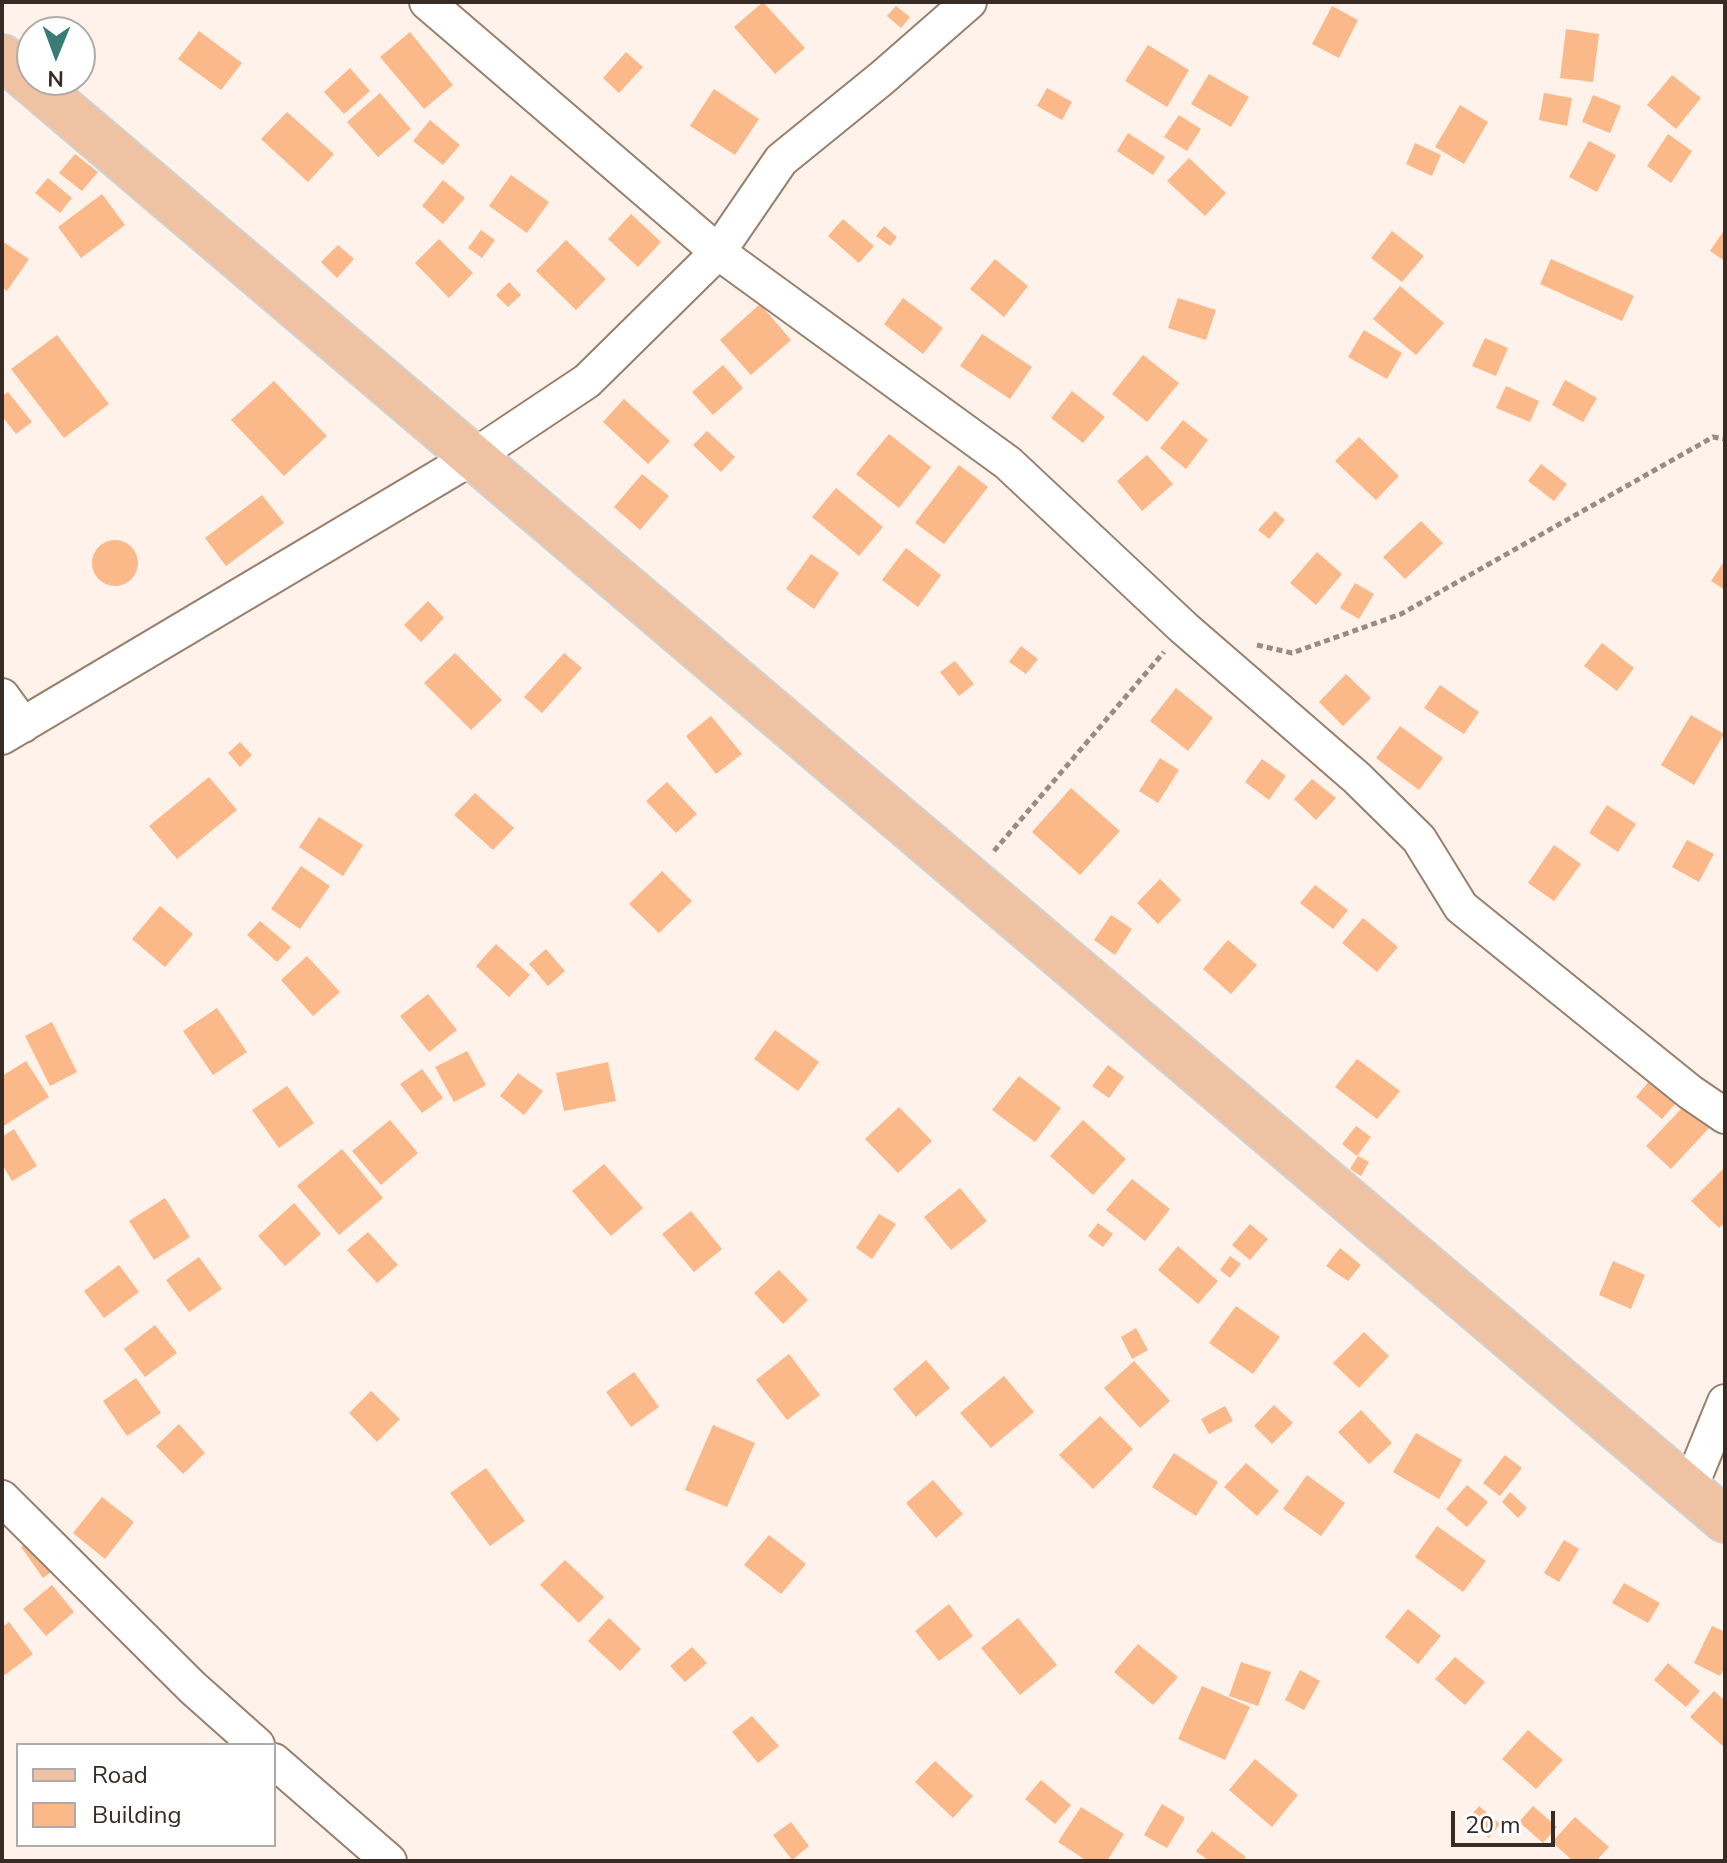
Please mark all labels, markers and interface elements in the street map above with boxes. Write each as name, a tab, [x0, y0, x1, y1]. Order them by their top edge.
north arrow	[16, 16, 96, 96]
text: N	[47, 63, 64, 93]
legend	[16, 1743, 276, 1847]
text: Road	[92, 1759, 148, 1791]
scale bar	[1455, 1795, 1559, 1845]
text: Building	[92, 1799, 182, 1831]
text: 20 m	[1465, 1809, 1521, 1841]

